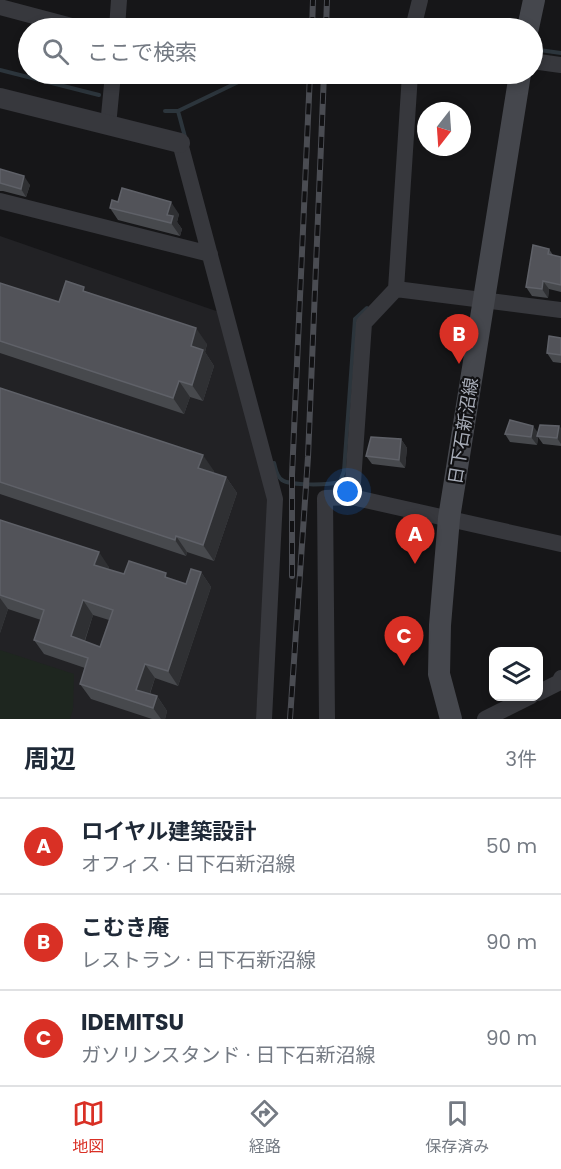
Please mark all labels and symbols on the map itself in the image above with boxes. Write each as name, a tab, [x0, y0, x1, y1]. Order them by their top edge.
north arrow	[417, 102, 471, 156]
pin: B	[440, 314, 478, 364]
street label: 日下石新沼線	[442, 376, 484, 486]
your location	[333, 477, 362, 506]
pin: A	[396, 514, 434, 564]
pin: C	[384, 616, 424, 666]

